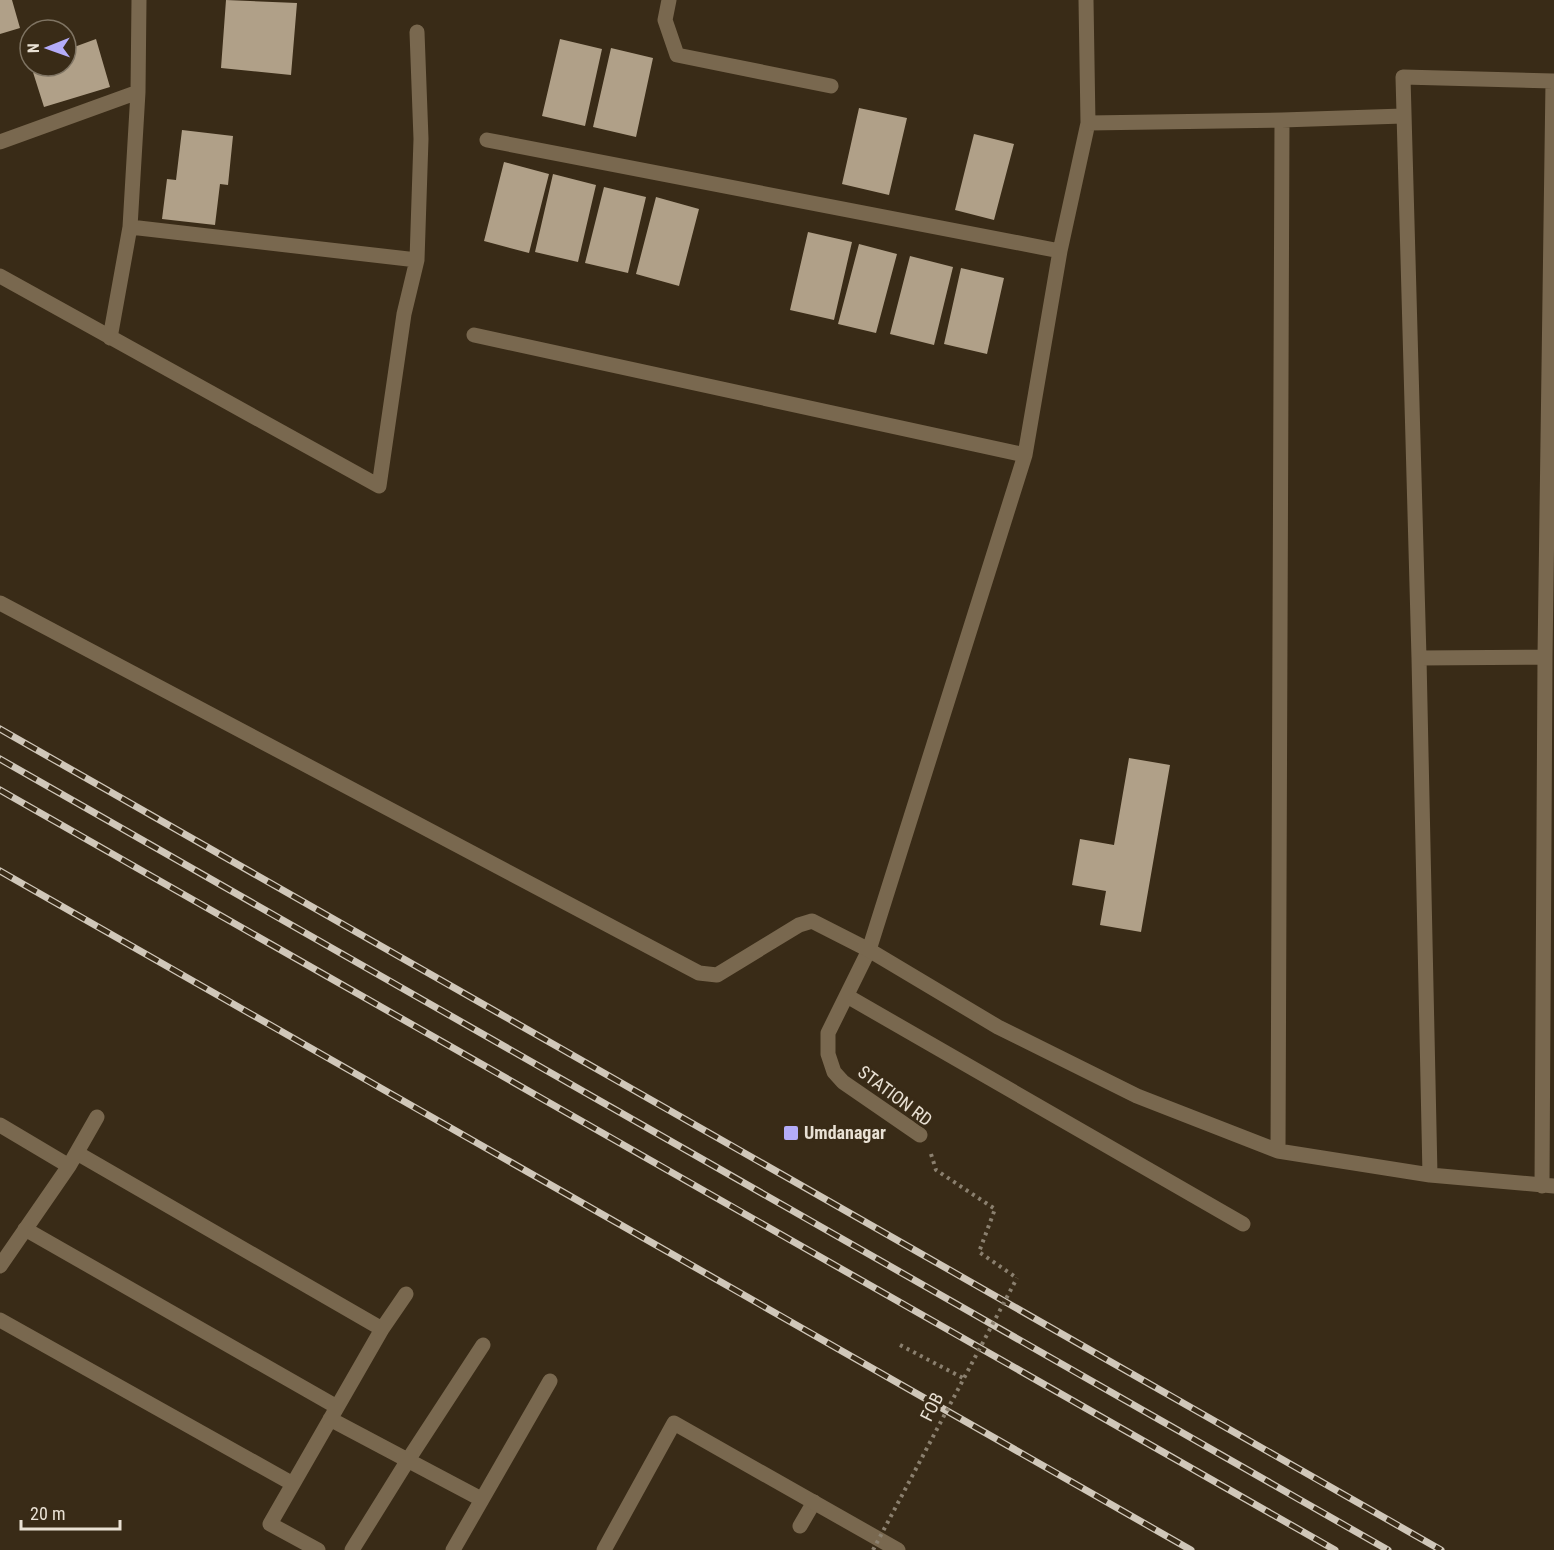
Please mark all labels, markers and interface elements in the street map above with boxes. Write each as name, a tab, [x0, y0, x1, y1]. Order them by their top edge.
north arrow	[18, 18, 78, 78]
text: N	[24, 43, 43, 53]
street label: STATION RD	[854, 1061, 936, 1130]
place label: Umdanagar	[804, 1122, 886, 1143]
marker: Umdanagar	[782, 1124, 800, 1142]
street label: FOB	[916, 1389, 948, 1425]
scale bar	[21, 1493, 120, 1531]
text: 20 m	[30, 1503, 65, 1524]

